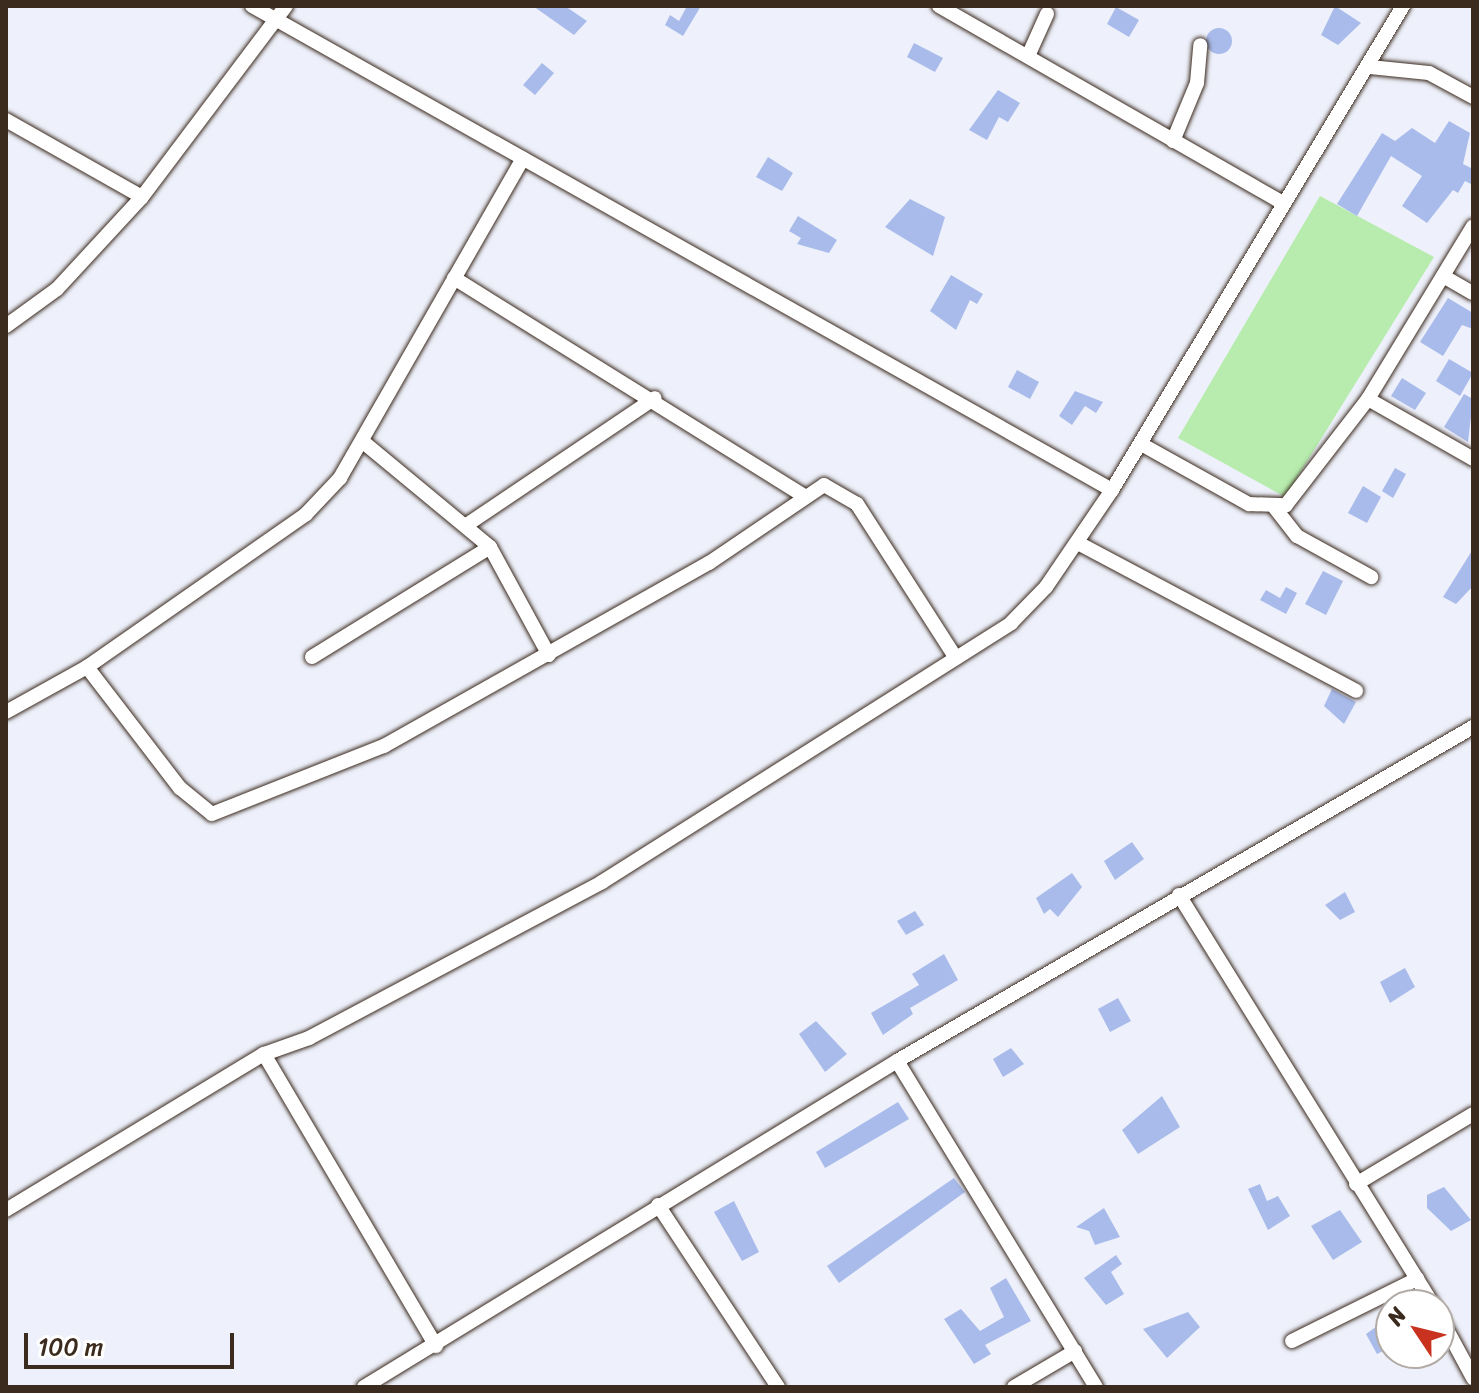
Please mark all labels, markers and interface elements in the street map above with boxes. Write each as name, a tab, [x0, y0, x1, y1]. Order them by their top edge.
north arrow	[1375, 1289, 1455, 1369]
text: N	[1376, 1299, 1417, 1334]
scale bar	[28, 1317, 238, 1367]
text: 100 m	[38, 1326, 103, 1368]

